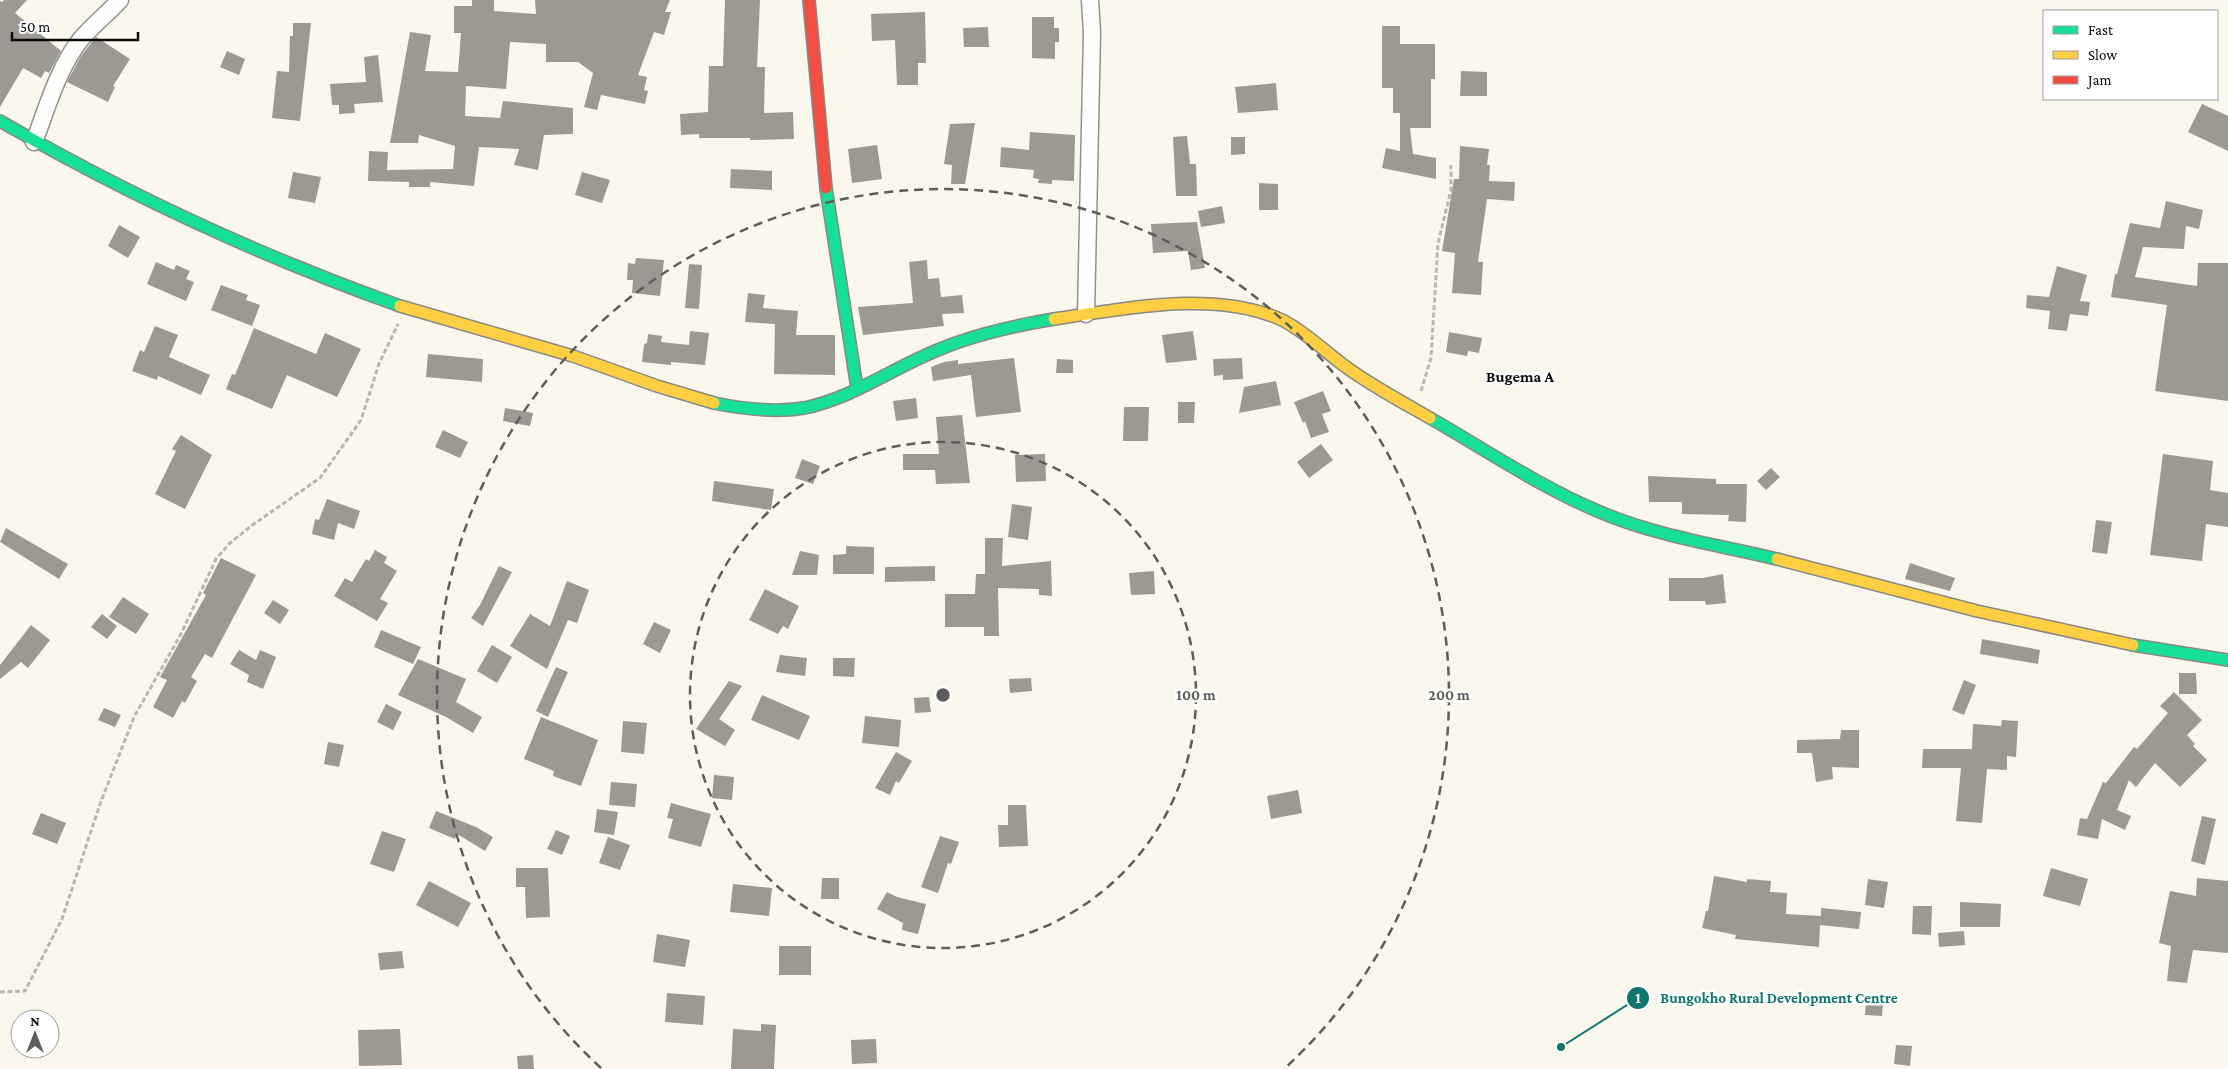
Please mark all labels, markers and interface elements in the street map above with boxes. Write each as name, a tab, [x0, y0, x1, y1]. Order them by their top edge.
scale bar	[12, 10, 139, 42]
legend	[2043, 10, 2218, 100]
text: 50 m	[20, 19, 50, 35]
text: Fast	[2088, 22, 2114, 38]
text: Slow	[2088, 47, 2118, 63]
text: Jam	[2086, 72, 2111, 89]
district label: Bugema A	[1486, 368, 1554, 385]
centre of rings	[934, 686, 952, 704]
text: 100 m	[1176, 687, 1216, 703]
text: 200 m	[1428, 687, 1470, 703]
callout: Bungokho Rural Development Centre	[1625, 983, 1907, 1013]
text: 1	[1635, 990, 1641, 1006]
text: Bungokho Rural Development Centre	[1660, 990, 1898, 1006]
north arrow	[10, 1009, 60, 1059]
text: N	[30, 1013, 40, 1029]

